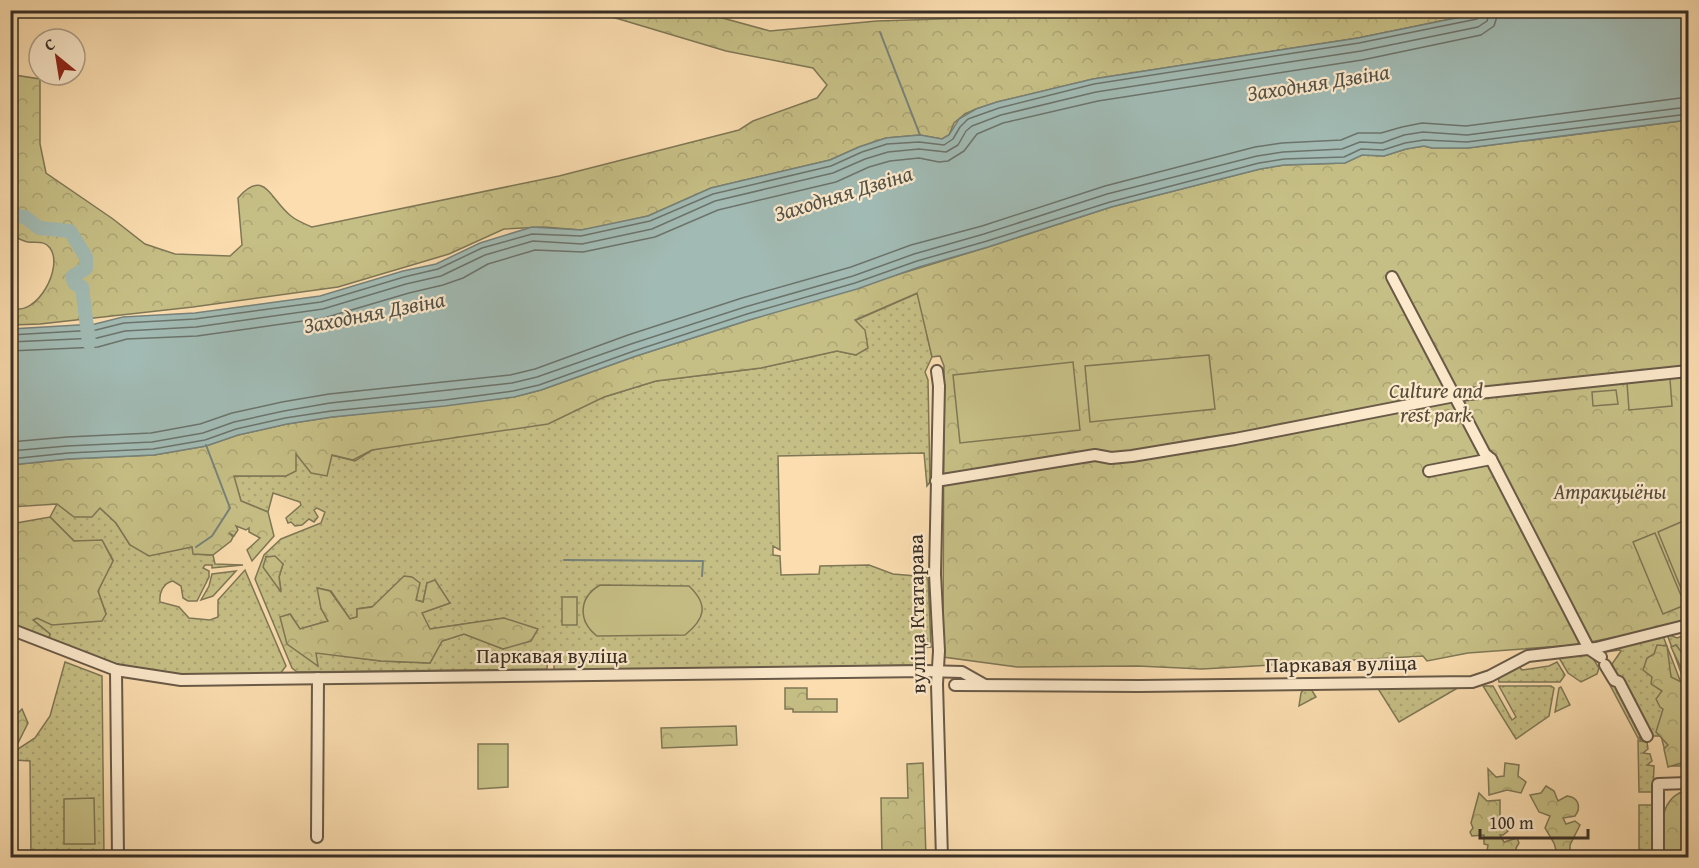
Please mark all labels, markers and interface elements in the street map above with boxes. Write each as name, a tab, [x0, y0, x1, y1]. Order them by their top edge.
north arrow	[27, 27, 87, 87]
text: С	[40, 31, 59, 57]
water label: Заходняя Дзвіна	[1245, 55, 1391, 109]
water label: Заходняя Дзвіна	[770, 157, 916, 229]
water label: Заходняя Дзвіна	[300, 283, 448, 341]
park label: Culture and rest park	[1389, 375, 1483, 430]
park label: Атракцыёны	[1552, 476, 1667, 507]
street label: вуліца Ктатарава	[900, 534, 933, 694]
street label: Паркавая вуліца	[476, 640, 628, 671]
street label: Паркавая вуліца	[1265, 647, 1417, 680]
scale bar	[1480, 802, 1588, 840]
text: 100 m	[1489, 809, 1534, 836]

